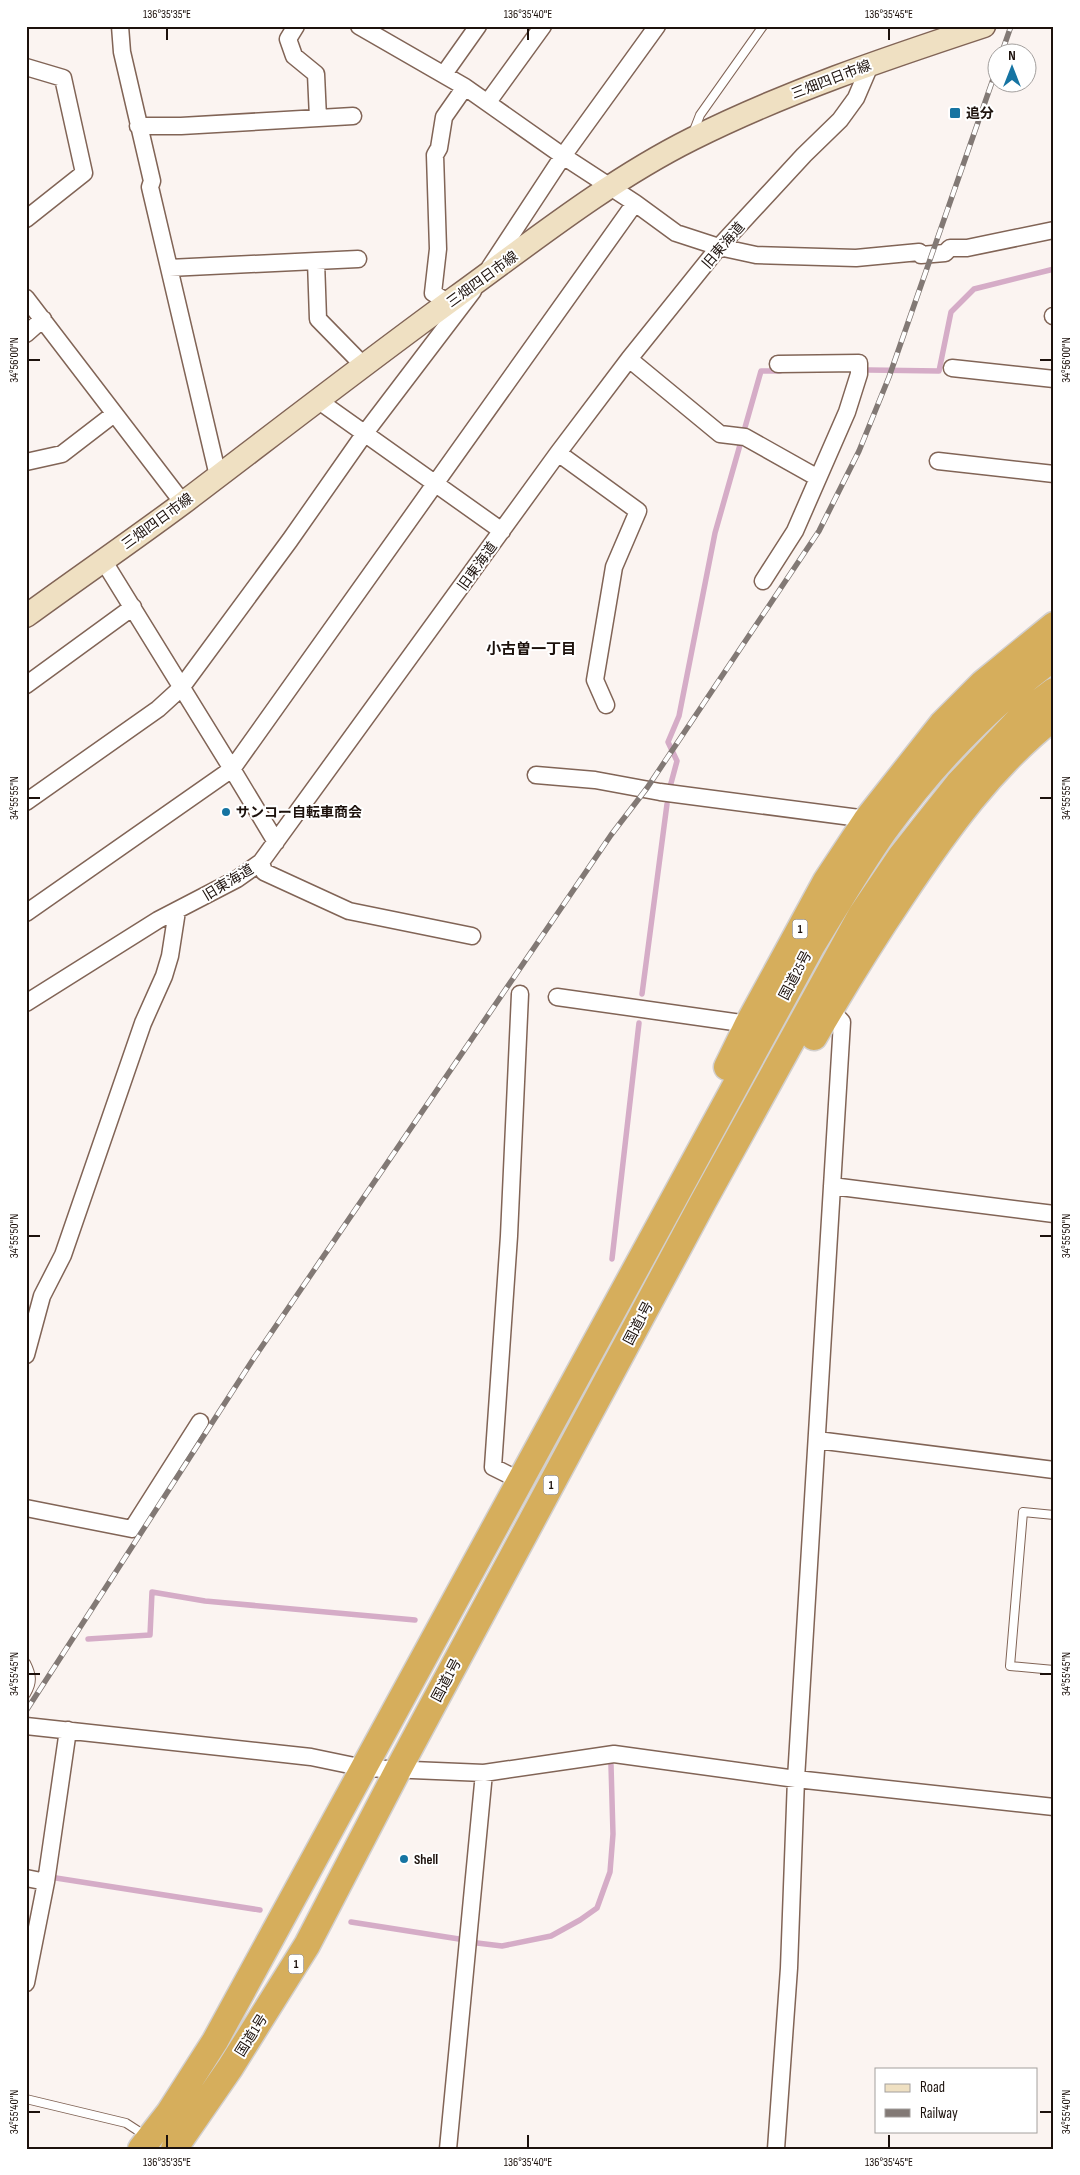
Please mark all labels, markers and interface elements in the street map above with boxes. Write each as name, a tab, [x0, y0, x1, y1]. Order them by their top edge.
text: 136°35'35"E	[143, 7, 191, 22]
text: 136°35'40"E	[504, 7, 552, 22]
text: 136°35'45"E	[865, 7, 913, 22]
north arrow	[988, 42, 1038, 92]
text: N	[1008, 47, 1016, 64]
street label: 三畑四日市線	[789, 56, 873, 102]
place label: 追分	[966, 105, 994, 122]
marker: 追分	[948, 106, 962, 120]
street label: 旧東海道	[699, 219, 748, 272]
street label: 三畑四日市線	[443, 248, 521, 311]
text: 34°56'00"N	[7, 337, 22, 383]
text: 34°56'00"N	[1059, 337, 1074, 383]
street label: 三畑四日市線	[118, 490, 196, 553]
street label: 旧東海道	[454, 539, 501, 594]
district label: 小古曽一丁目	[486, 640, 576, 659]
text: 34°55'55"N	[7, 776, 22, 820]
text: 34°55'55"N	[1059, 776, 1074, 820]
place label: サンコー自転車商会	[236, 804, 362, 821]
marker: サンコー自転車商会	[220, 806, 232, 818]
street label: 旧東海道	[200, 861, 257, 904]
road number: 1	[792, 920, 808, 939]
street label: 国道25号	[775, 948, 815, 1003]
text: 34°55'50"N	[7, 1214, 22, 1258]
text: 34°55'50"N	[1059, 1214, 1074, 1258]
street label: 国道1号	[620, 1299, 657, 1348]
road number: 1	[544, 1476, 558, 1494]
text: 34°55'45"N	[7, 1652, 22, 1696]
text: 34°55'45"N	[1059, 1652, 1074, 1696]
street label: 国道1号	[428, 1656, 465, 1705]
place label: Shell	[414, 1851, 438, 1868]
marker: Shell	[398, 1853, 410, 1865]
road number: 1	[288, 1955, 304, 1974]
street label: 国道1号	[232, 2011, 271, 2060]
legend	[875, 2068, 1038, 2132]
text: Road	[920, 2078, 945, 2097]
text: 34°55'40"N	[7, 2090, 22, 2134]
text: 34°55'40"N	[1059, 2090, 1074, 2134]
text: Railway	[920, 2104, 958, 2123]
text: 136°35'35"E	[143, 2155, 191, 2170]
text: 136°35'40"E	[504, 2155, 552, 2170]
text: 136°35'45"E	[865, 2155, 913, 2170]

